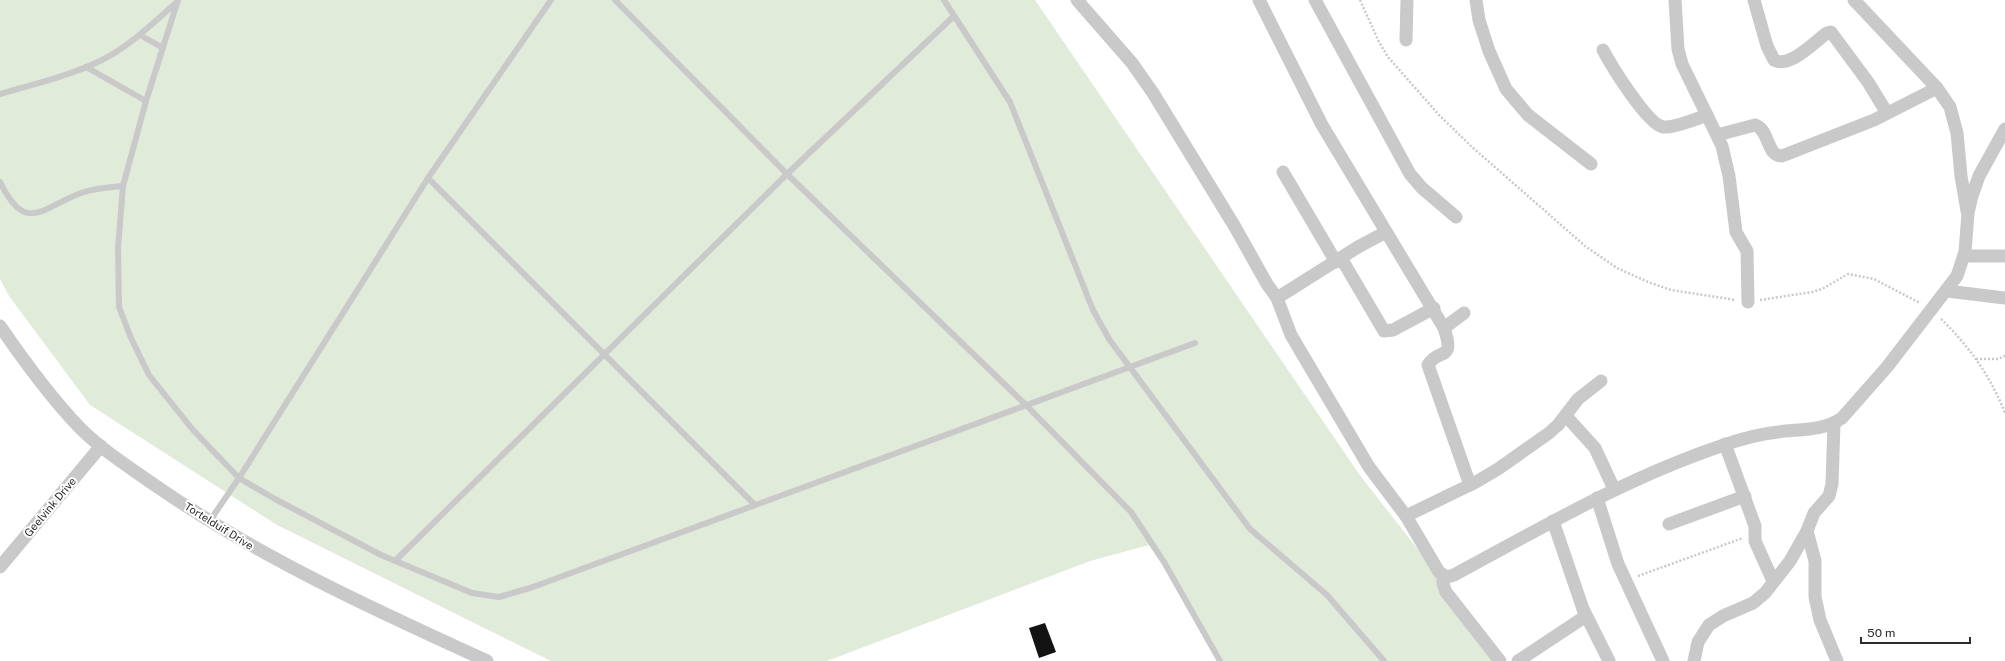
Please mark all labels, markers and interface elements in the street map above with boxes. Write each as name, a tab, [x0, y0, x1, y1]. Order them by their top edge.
street label: Geelvink Drive	[22, 475, 78, 539]
street label: Tortelduif Drive	[182, 500, 256, 552]
scale bar	[1861, 619, 1970, 645]
text: 50 m	[1867, 626, 1895, 640]

